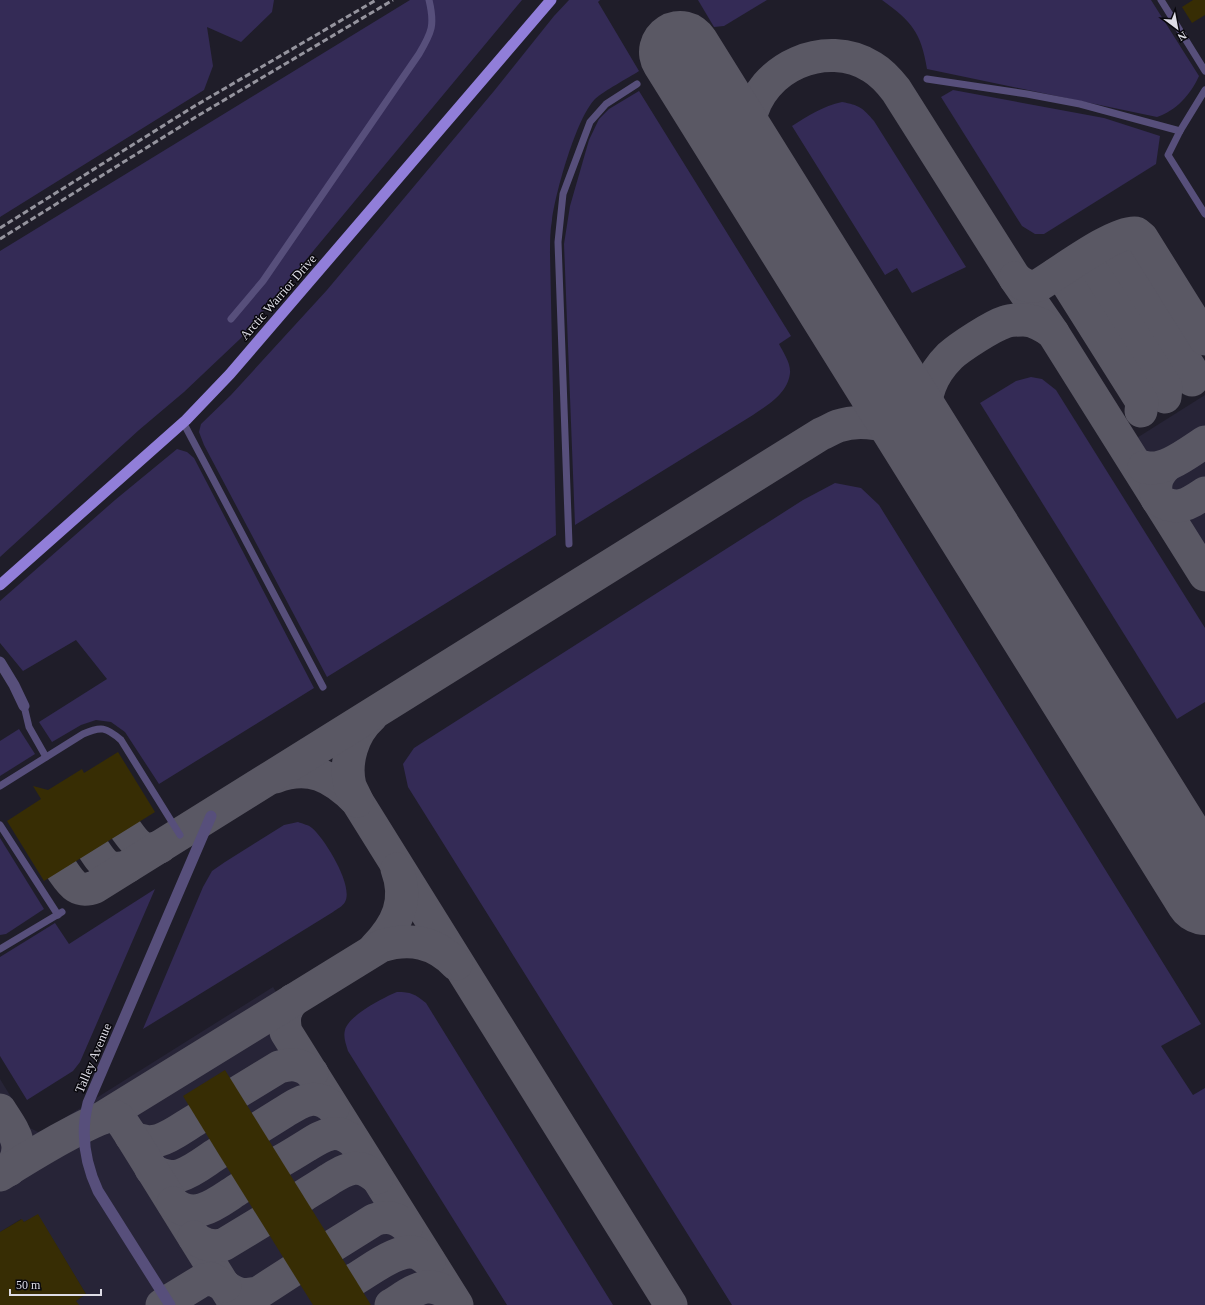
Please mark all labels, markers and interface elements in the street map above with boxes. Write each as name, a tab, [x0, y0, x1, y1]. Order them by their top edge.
north arrow	[1157, 8, 1197, 48]
text: N	[1176, 29, 1189, 44]
street label: Arctic Warrior Drive	[237, 251, 319, 343]
street label: Talley Avenue	[72, 1021, 115, 1095]
scale bar	[10, 1271, 101, 1297]
text: 50 m	[16, 1278, 41, 1292]

